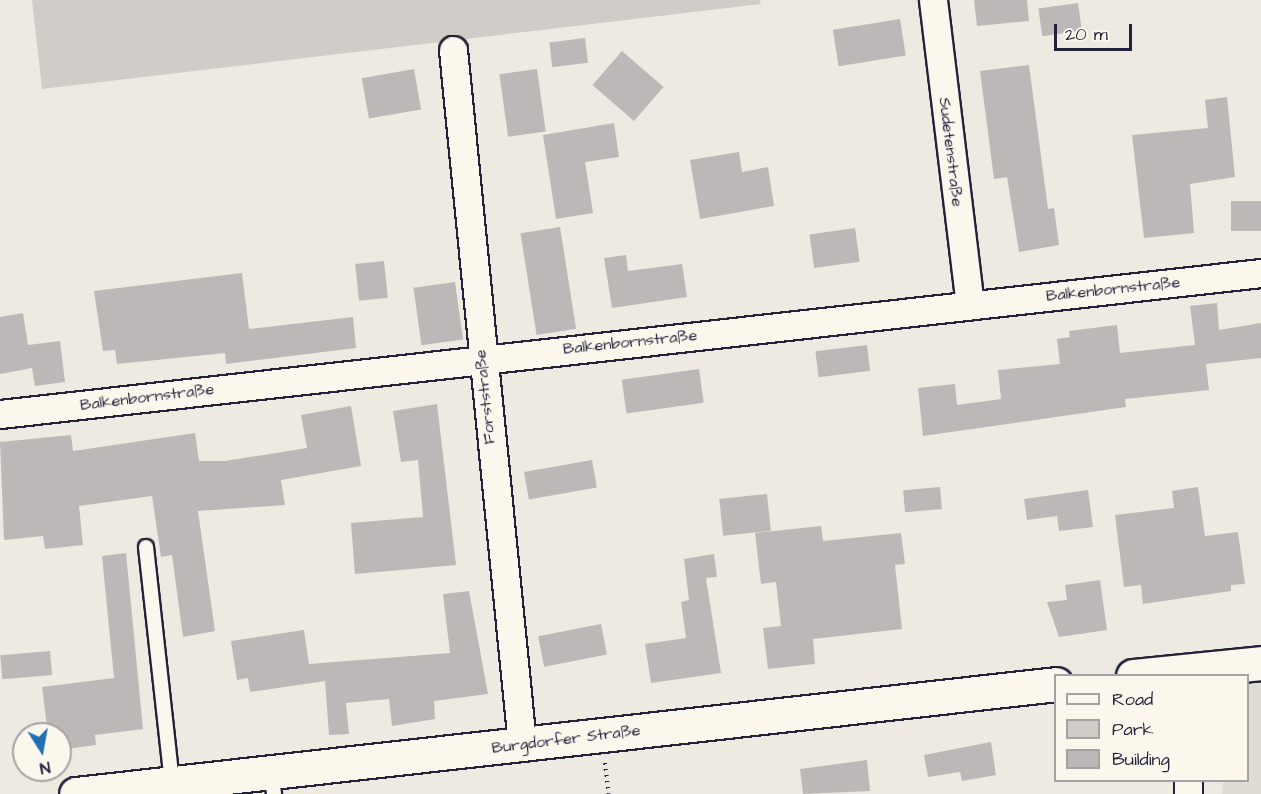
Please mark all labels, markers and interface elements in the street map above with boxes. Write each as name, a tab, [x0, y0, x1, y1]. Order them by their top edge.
scale bar	[1057, 12, 1135, 50]
text: 20 m	[1065, 22, 1108, 47]
street label: Sudetenstraße	[935, 96, 967, 208]
street label: Balkenbornstraße	[1045, 272, 1181, 306]
street label: Balkenbornstraße	[562, 325, 698, 359]
street label: Forststraße	[470, 349, 500, 445]
street label: Balkenbornstraße	[79, 379, 215, 415]
legend	[1054, 674, 1249, 782]
text: Road	[1112, 687, 1153, 712]
text: Park	[1112, 717, 1154, 742]
street label: Burgdorfer Straße	[491, 720, 641, 758]
north arrow	[12, 722, 72, 782]
text: Building	[1112, 747, 1170, 772]
text: N	[38, 756, 52, 779]

